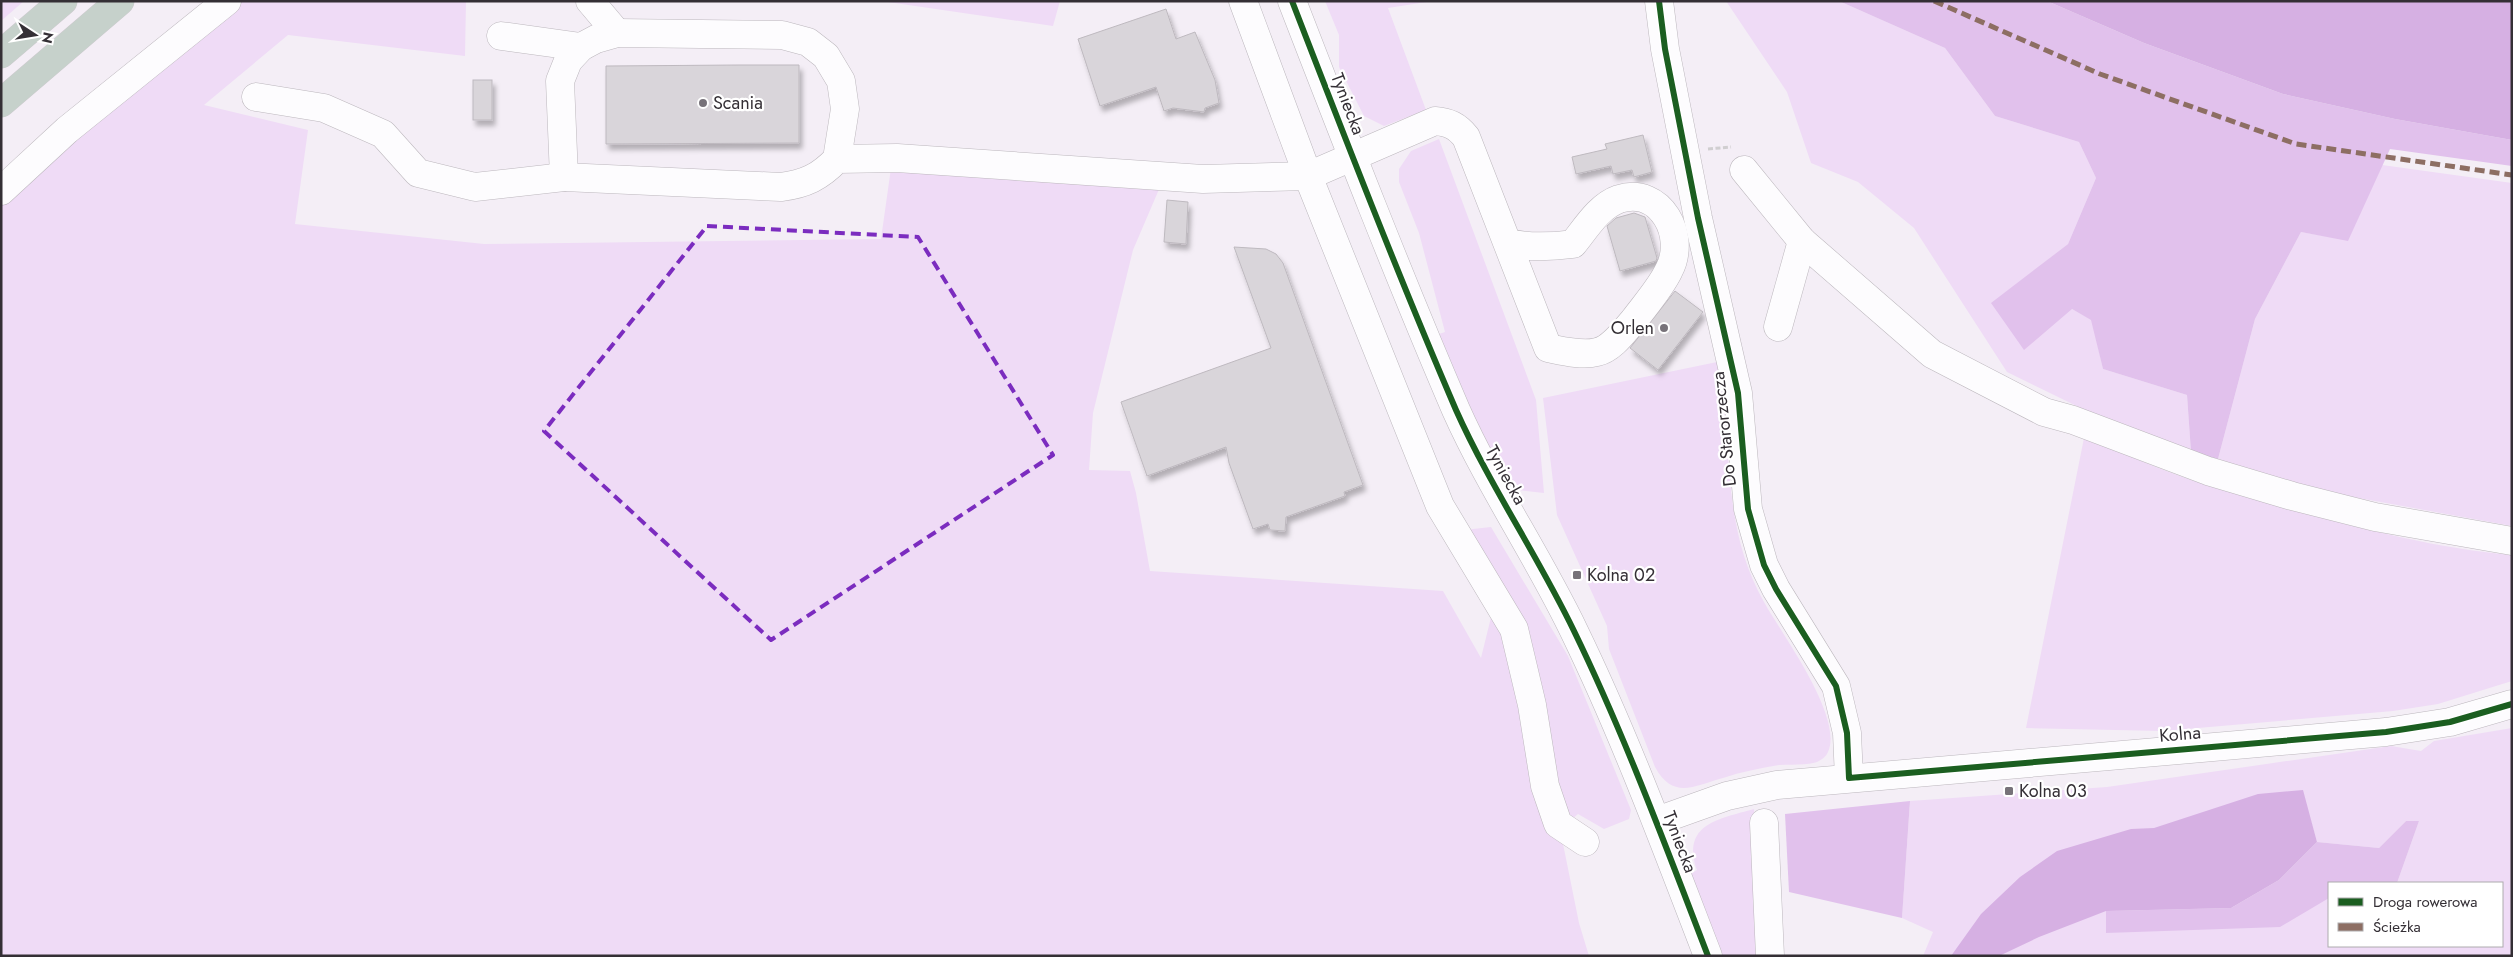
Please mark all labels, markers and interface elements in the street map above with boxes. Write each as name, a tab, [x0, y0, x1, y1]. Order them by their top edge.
north arrow	[10, 10, 60, 60]
text: N	[37, 30, 59, 45]
street label: Tyniecka	[1324, 69, 1372, 139]
place label: Scania	[713, 90, 763, 116]
marker: Scania	[697, 97, 709, 109]
place label: Orlen	[1611, 315, 1654, 341]
marker: Orlen	[1658, 322, 1670, 334]
street label: Do Starorzecza	[1705, 370, 1743, 488]
street label: Tyniecka	[1479, 441, 1533, 509]
place label: Kolna 02	[1587, 562, 1655, 588]
marker: Kolna 02	[1571, 569, 1583, 581]
street label: Kolna	[2158, 719, 2202, 749]
place label: Kolna 03	[2019, 778, 2087, 804]
marker: Kolna 03	[2003, 785, 2015, 797]
street label: Tyniecka	[1656, 807, 1704, 877]
legend	[2328, 882, 2503, 947]
text: Droga rowerowa	[2373, 891, 2477, 913]
text: Ścieżka	[2373, 916, 2421, 938]

